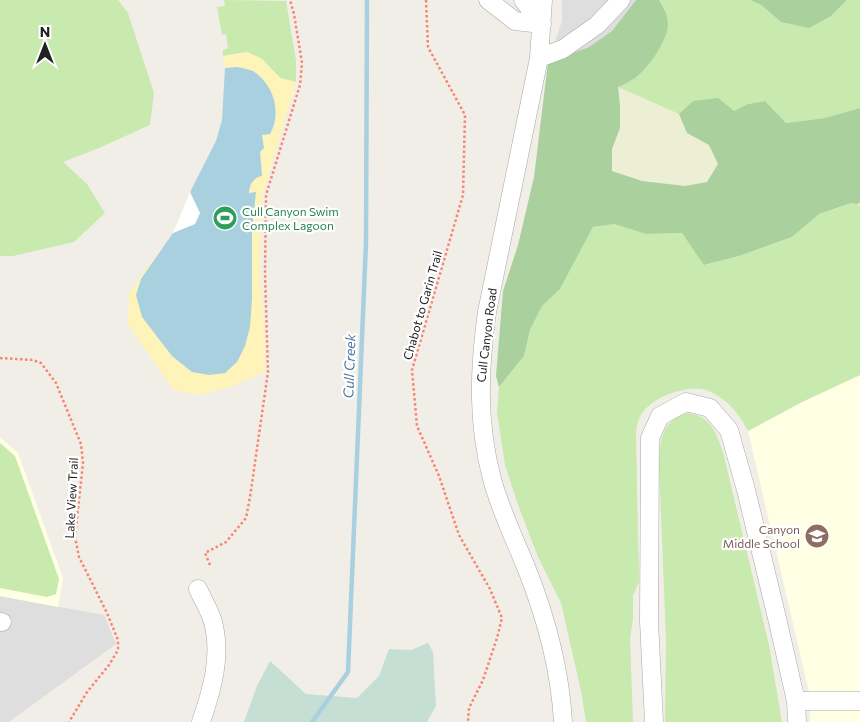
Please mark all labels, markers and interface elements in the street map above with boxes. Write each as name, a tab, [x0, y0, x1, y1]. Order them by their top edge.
north arrow	[20, 20, 70, 70]
text: N	[40, 23, 50, 40]
place label: Cull Canyon Swim Complex Lagoon	[242, 204, 339, 232]
sports icon: Cull Canyon Swim Complex Lagoon	[212, 205, 238, 231]
street label: Chabot to Garin Trail	[400, 249, 444, 361]
street label: Cull Canyon Road	[473, 287, 499, 383]
water label: Cull Creek	[339, 333, 359, 399]
street label: Lake View Trail	[62, 457, 80, 539]
place label: Canyon Middle School	[723, 522, 800, 550]
school or university icon: Canyon Middle School	[804, 523, 830, 549]

